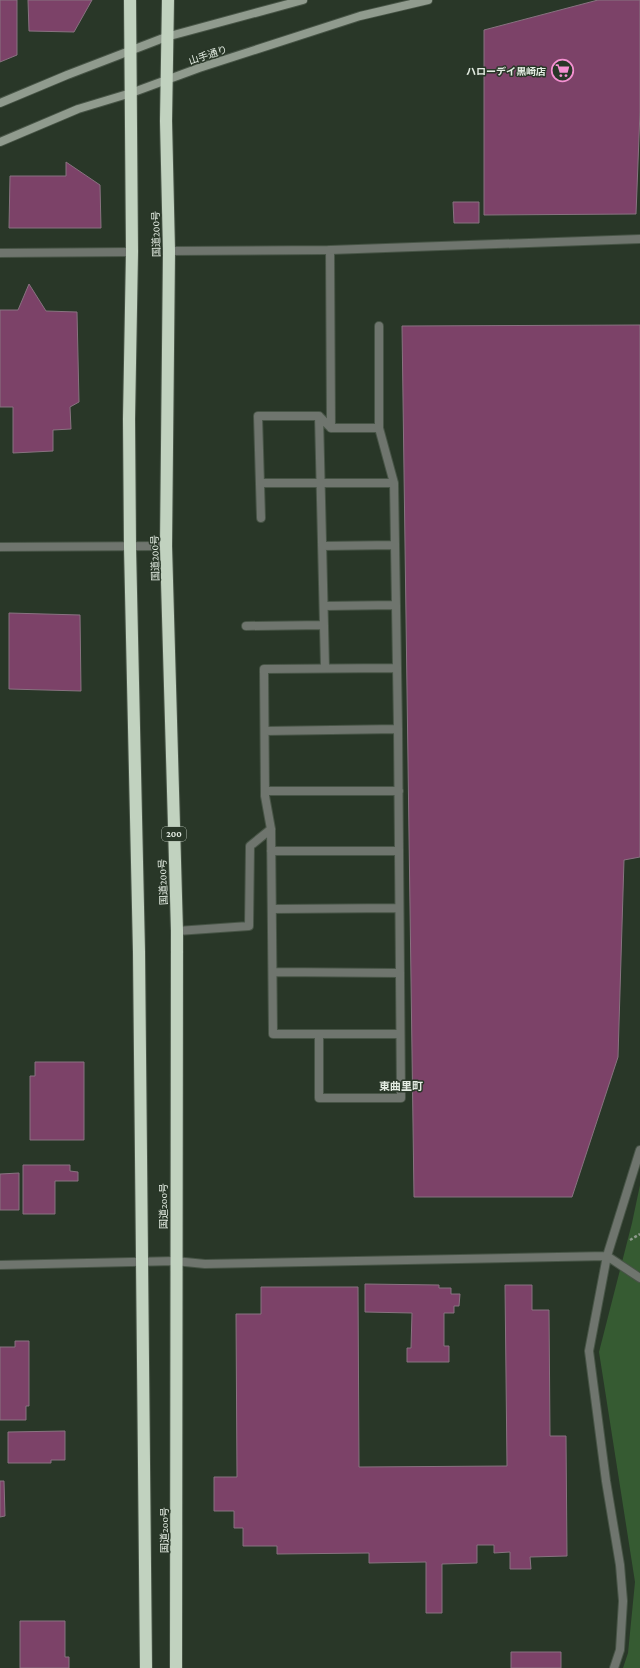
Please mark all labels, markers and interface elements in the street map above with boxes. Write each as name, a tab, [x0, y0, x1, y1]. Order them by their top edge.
street label: 山手通り	[187, 44, 229, 66]
supermarket icon: ハローデイ黒崎店	[549, 58, 575, 84]
place label: ハローデイ黒崎店	[466, 66, 546, 77]
street label: 国道200号	[150, 211, 162, 257]
street label: 国道200号	[149, 535, 161, 581]
road number: 200	[162, 827, 186, 841]
street label: 国道200号	[157, 859, 169, 905]
district label: 東曲里町	[379, 1080, 423, 1092]
street label: 国道200号	[158, 1183, 169, 1229]
street label: 国道200号	[159, 1507, 170, 1553]

